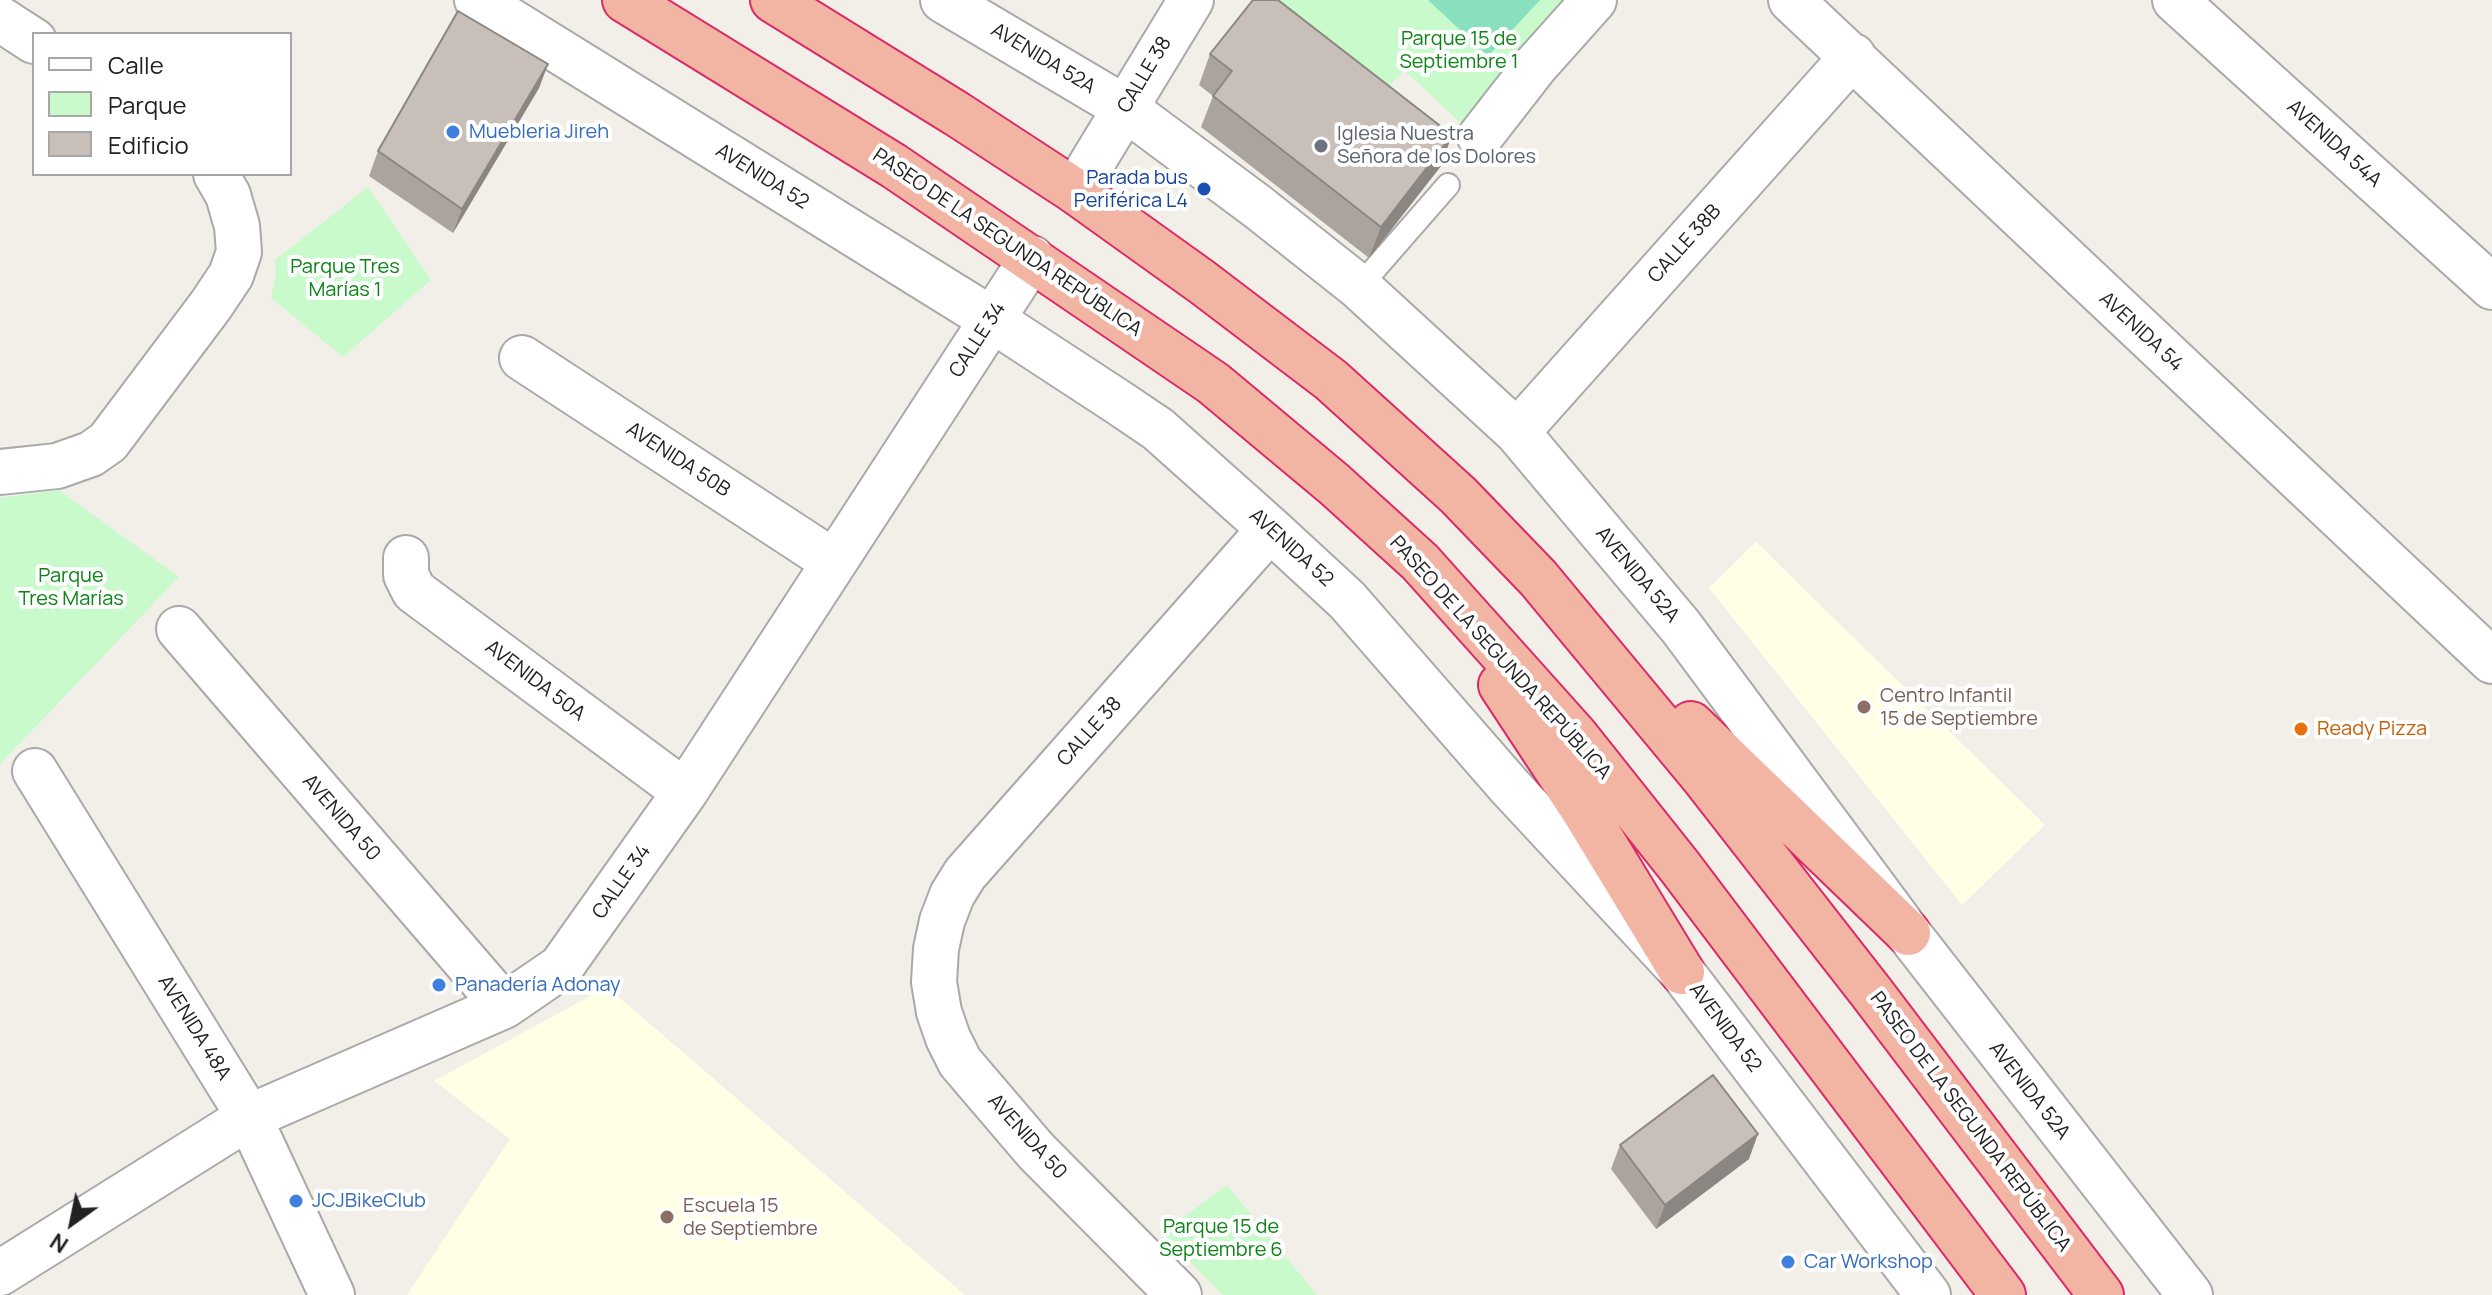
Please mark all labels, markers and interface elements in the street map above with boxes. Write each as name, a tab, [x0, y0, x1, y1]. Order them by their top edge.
street label: AVENIDA 52A	[986, 18, 1100, 100]
park label: Parque 15 de Septiembre 1	[1400, 27, 1518, 74]
legend	[32, 32, 292, 176]
street label: CALLE 38	[1113, 32, 1177, 118]
text: Calle	[108, 48, 164, 81]
text: Parque	[108, 88, 186, 121]
street label: AVENIDA 54A	[2282, 95, 2386, 193]
place label: Muebleria Jireh	[469, 120, 609, 144]
place label: Iglesia Nuestra Señora de los Dolores	[1337, 122, 1536, 169]
marker: Muebleria Jireh	[444, 123, 462, 141]
text: Edificio	[108, 128, 189, 161]
marker: Iglesia Nuestra Señora de los Dolores	[1312, 137, 1330, 155]
street label: AVENIDA 52	[711, 139, 813, 215]
street label: PASEO DE LA SEGUNDA REPÚBLICA	[868, 144, 1146, 342]
place label: Parada bus Periférica L4	[1074, 166, 1188, 213]
marker: Parada bus Periférica L4	[1195, 180, 1213, 198]
street label: CALLE 38B	[1644, 200, 1726, 288]
park label: Parque Tres Marías 1	[290, 255, 400, 302]
street label: AVENIDA 54	[2094, 287, 2188, 377]
street label: CALLE 34	[945, 298, 1011, 382]
street label: AVENIDA 50B	[622, 418, 734, 502]
street label: AVENIDA 52	[1244, 504, 1338, 592]
street label: AVENIDA 52A	[1590, 522, 1684, 628]
street label: PASEO DE LA SEGUNDA REPÚBLICA	[1384, 531, 1616, 785]
park label: Parque Tres Marías	[18, 564, 124, 611]
street label: AVENIDA 50A	[480, 636, 590, 726]
place label: Centro Infantil 15 de Septiembre	[1880, 684, 2038, 731]
street label: CALLE 38	[1053, 692, 1127, 772]
marker: Centro Infantil 15 de Septiembre	[1855, 698, 1873, 716]
place label: Ready Pizza	[2317, 717, 2427, 741]
marker: Ready Pizza	[2292, 720, 2310, 738]
street label: AVENIDA 50	[297, 770, 385, 866]
street label: CALLE 34	[588, 840, 656, 924]
street label: AVENIDA 48A	[152, 971, 236, 1085]
place label: Panadería Adonay	[455, 973, 621, 997]
marker: Panadería Adonay	[430, 976, 448, 994]
street label: AVENIDA 52	[1684, 979, 1766, 1077]
street label: PASEO DE LA SEGUNDA REPÚBLICA	[1864, 987, 2076, 1257]
street label: AVENIDA 52A	[1983, 1037, 2075, 1145]
street label: AVENIDA 50	[982, 1089, 1072, 1185]
north arrow	[32, 1183, 112, 1263]
place label: JCJBikeClub	[312, 1189, 426, 1213]
marker: JCJBikeClub	[287, 1192, 305, 1210]
place label: Escuela 15 de Septiembre	[683, 1194, 818, 1241]
marker: Escuela 15 de Septiembre	[658, 1208, 676, 1226]
park label: Parque 15 de Septiembre 6	[1159, 1215, 1283, 1262]
text: N	[44, 1226, 74, 1260]
place label: Car Workshop	[1804, 1250, 1933, 1274]
marker: Car Workshop	[1779, 1253, 1797, 1271]

